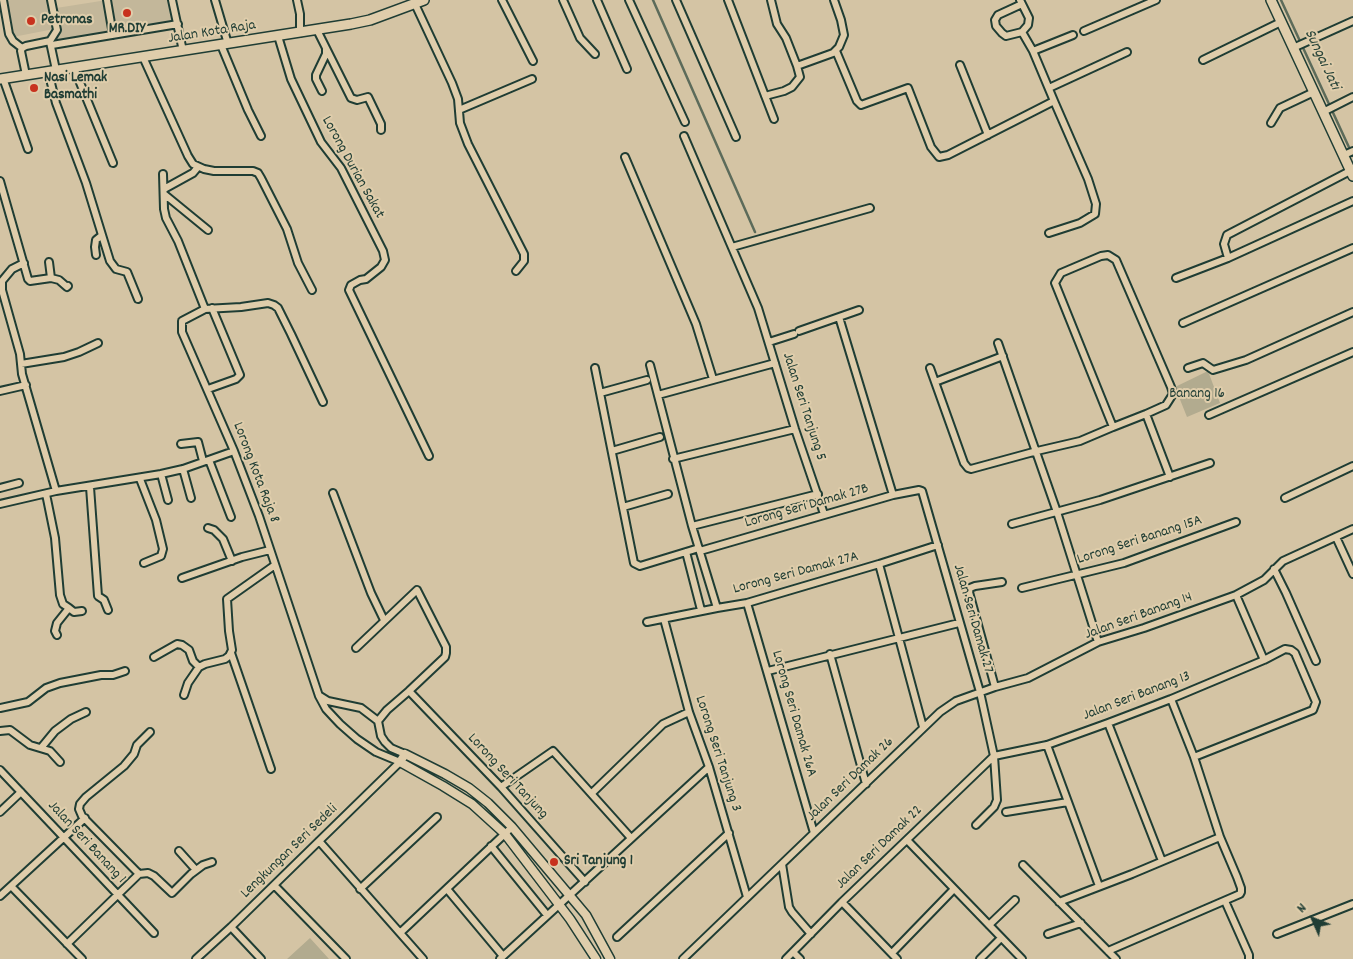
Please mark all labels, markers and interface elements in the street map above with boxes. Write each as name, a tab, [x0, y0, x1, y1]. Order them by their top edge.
marker: MR.DIY	[121, 7, 133, 19]
place label: Petronas	[41, 12, 92, 30]
marker: Petronas	[25, 15, 37, 27]
street label: Jalan Kota Raja	[167, 17, 257, 49]
place label: MR.DIY	[109, 21, 145, 39]
water label: Sungai Jati	[1299, 27, 1343, 93]
place label: Nasi Lemak Basmathi	[44, 70, 107, 105]
marker: Nasi Lemak Basmathi	[28, 82, 40, 94]
street label: Lorong Durian Sakat	[316, 114, 388, 222]
street label: Jalan Seri Tanjung 5	[777, 351, 829, 463]
park label: Banang 16	[1169, 386, 1225, 404]
street label: Lorong Kota Raja 8	[228, 420, 282, 526]
street label: Lorong Seri Damak 27B	[743, 481, 871, 533]
street label: Lorong Seri Banang 15A	[1075, 512, 1205, 570]
street label: Lorong Seri Damak 27A	[731, 549, 861, 599]
street label: Jalan Seri Damak 27	[948, 562, 996, 676]
street label: Jalan Seri Banang 14	[1083, 589, 1195, 645]
street label: Lorong Seri Damak 26A	[766, 649, 820, 779]
street label: Jalan Seri Banang 13	[1081, 668, 1193, 726]
street label: Lorong Seri Tanjung 3	[690, 694, 744, 814]
street label: Lorong Seri Tanjung	[463, 730, 551, 824]
street label: Jalan Seri Damak 26	[804, 734, 898, 826]
street label: Jalan Seri Banang 1	[43, 798, 129, 888]
street label: Lengkungan Seri Sedeli	[238, 801, 342, 903]
street label: Jalan Seri Damak 22	[833, 802, 927, 894]
place label: Sri Tanjung 1	[564, 853, 633, 871]
marker: Sri Tanjung 1	[548, 856, 560, 868]
north arrow	[1288, 894, 1338, 944]
text: N	[1293, 899, 1312, 918]

